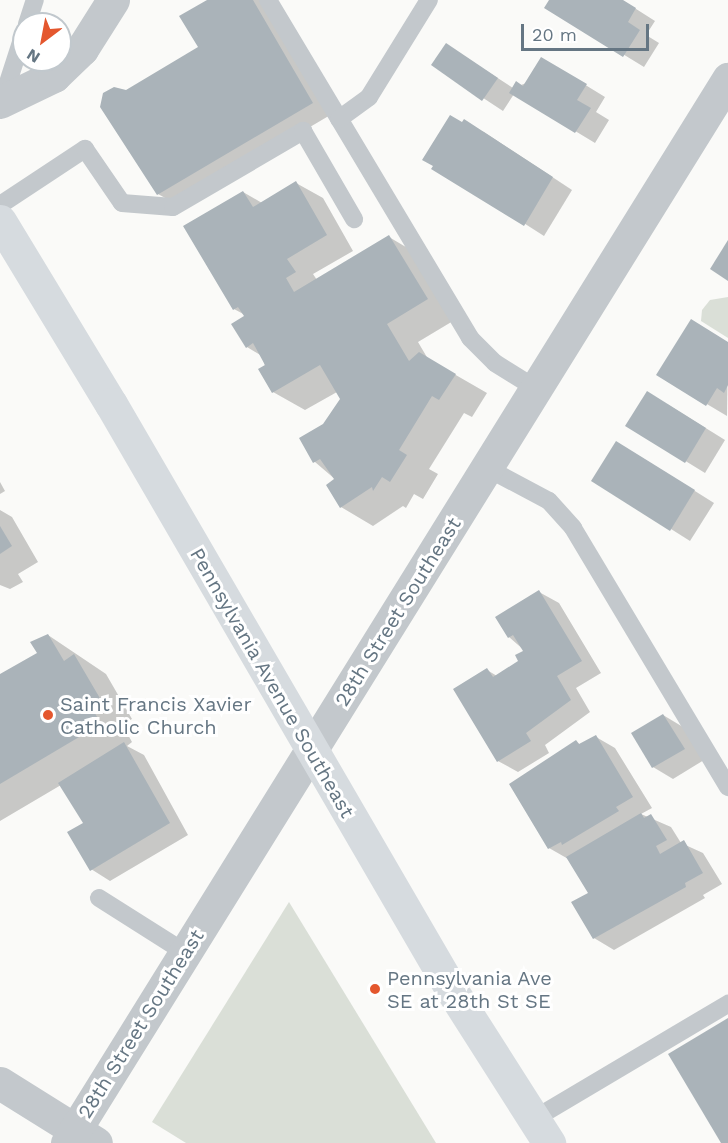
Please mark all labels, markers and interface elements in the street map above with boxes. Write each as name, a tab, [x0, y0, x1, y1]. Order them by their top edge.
north arrow	[12, 12, 72, 72]
scale bar	[524, 12, 652, 50]
text: 20 m	[532, 24, 577, 45]
text: N	[23, 45, 43, 67]
street label: 28th Street Southeast	[330, 513, 466, 711]
street label: Pennsylvania Avenue Southeast	[184, 543, 360, 823]
place label: Saint Francis Xavier Catholic Church	[60, 692, 252, 739]
marker: Saint Francis Xavier Catholic Church	[41, 708, 55, 722]
street label: 28th Street Southeast	[73, 925, 209, 1123]
place label: Pennsylvania Ave SE at 28th St SE	[387, 966, 553, 1013]
marker: Pennsylvania Ave SE at 28th St SE	[368, 982, 382, 996]

